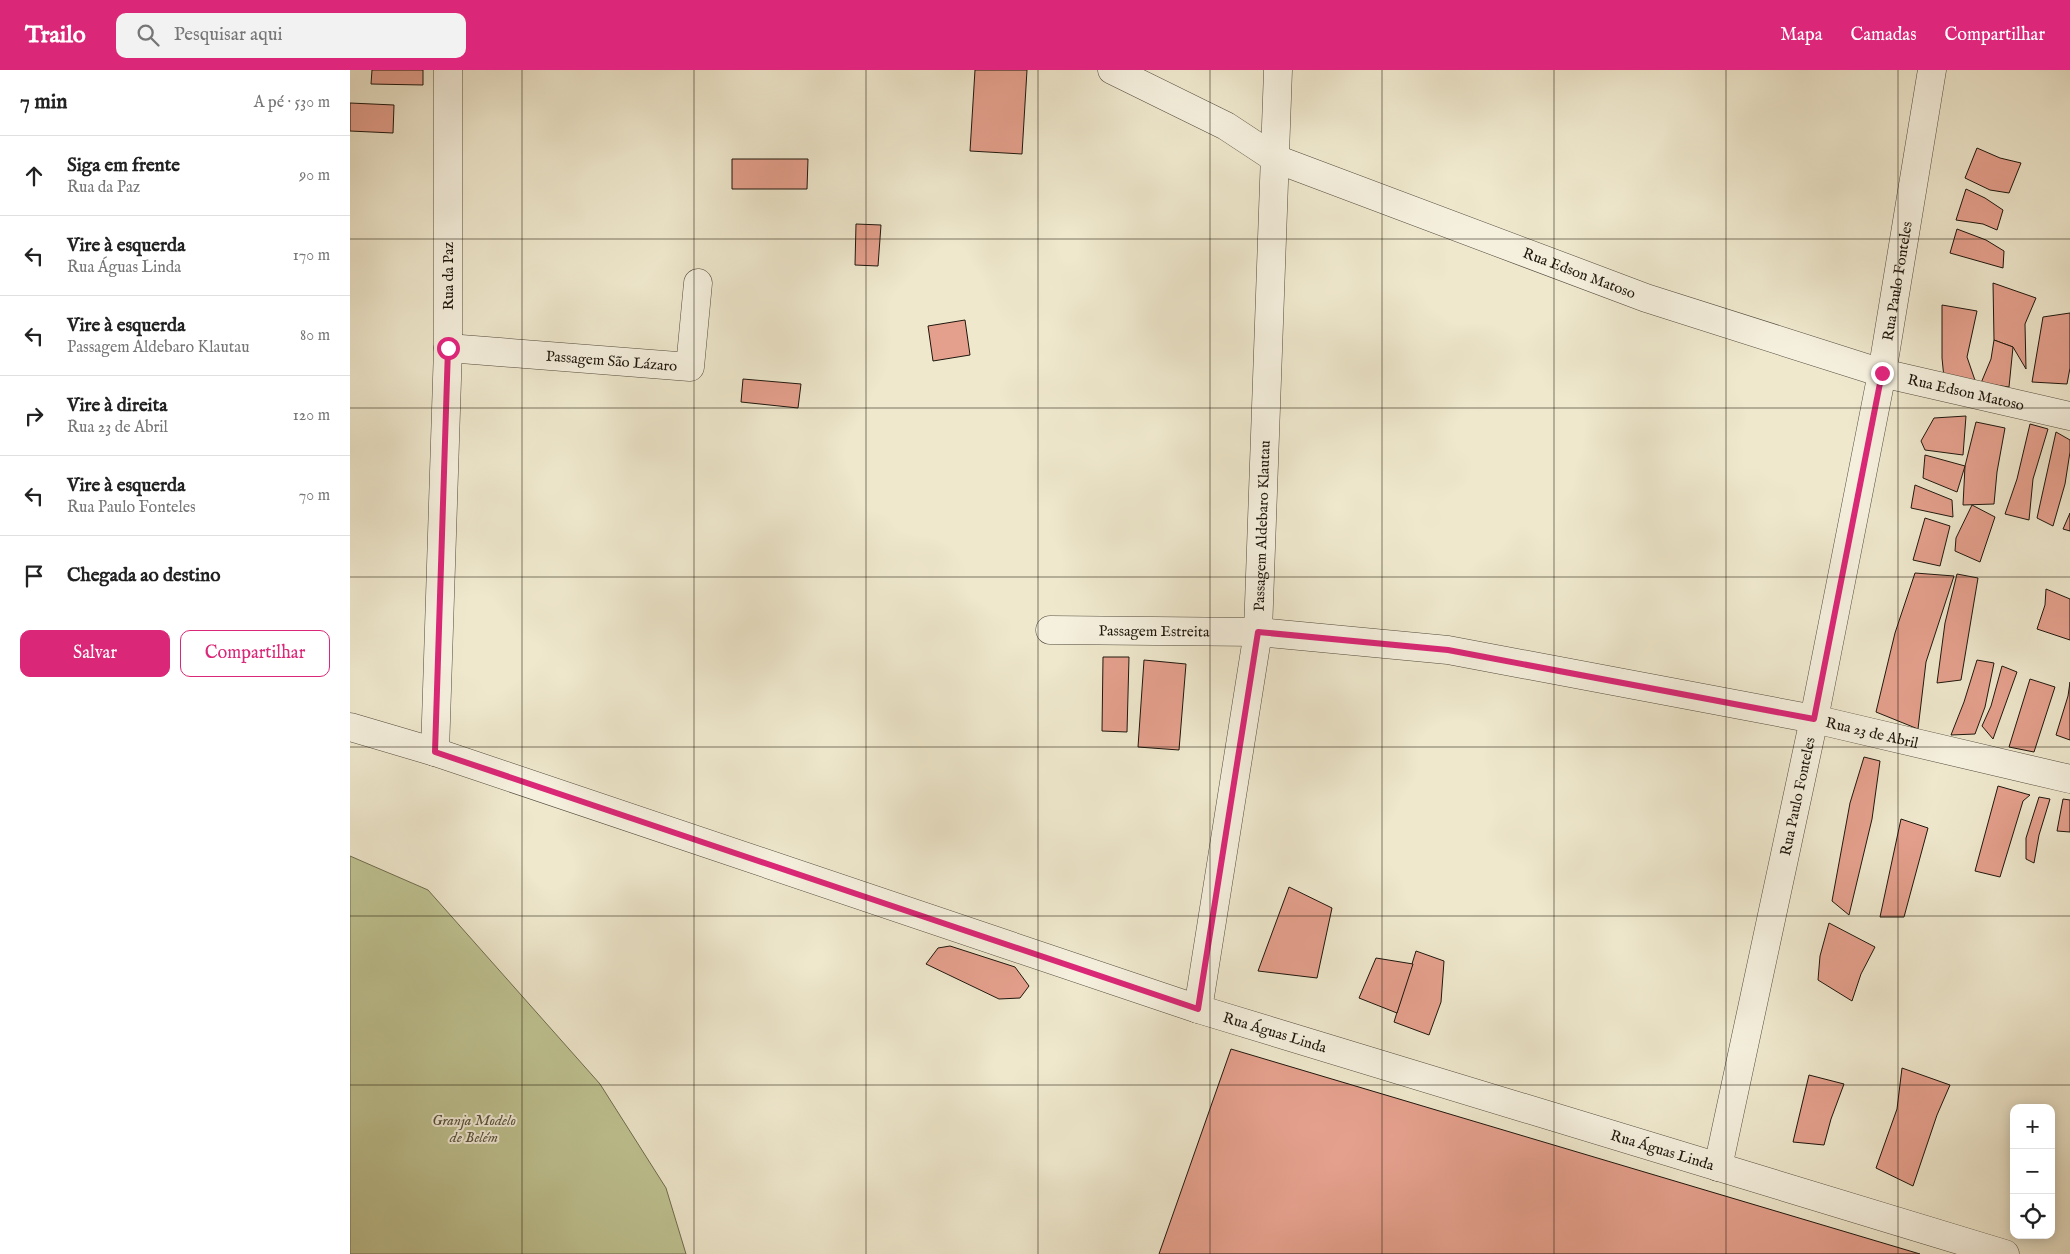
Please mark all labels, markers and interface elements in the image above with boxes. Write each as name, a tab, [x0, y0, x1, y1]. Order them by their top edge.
search box	[116, 13, 466, 58]
text: Trailo	[25, 20, 86, 51]
icon: search	[134, 21, 162, 49]
text: Pesquisar aqui	[174, 23, 283, 47]
text: Mapa	[1780, 24, 1822, 47]
text: Camadas	[1850, 24, 1916, 47]
text: Compartilhar	[1944, 24, 2045, 47]
text: 7 min	[20, 89, 67, 116]
text: A pé · 530 m	[254, 93, 330, 113]
text: Siga em frente	[67, 154, 180, 178]
icon: ahead	[20, 162, 48, 190]
text: 90 m	[299, 166, 330, 186]
text: Rua da Paz	[67, 178, 140, 198]
street label: Rua Paulo Fonteles	[1878, 220, 1917, 342]
text: Vire à esquerda	[67, 234, 185, 258]
icon: left	[20, 242, 48, 270]
street label: Rua da Paz	[439, 242, 458, 310]
street label: Rua Edson Matoso	[1520, 244, 1638, 303]
text: 170 m	[293, 246, 330, 266]
text: Rua Águas Linda	[67, 258, 181, 278]
text: Vire à esquerda	[67, 314, 185, 338]
icon: left	[20, 322, 48, 350]
text: 80 m	[300, 326, 330, 346]
route start	[437, 337, 460, 360]
text: Passagem Aldebaro Klautau	[67, 338, 249, 358]
street label: Passagem São Lázaro	[545, 347, 678, 376]
route end	[1871, 362, 1894, 385]
street label: Rua Edson Matoso	[1906, 370, 2026, 415]
text: Vire à direita	[67, 394, 167, 418]
icon: right	[20, 402, 48, 430]
text: 120 m	[293, 406, 330, 426]
text: Rua 23 de Abril	[67, 418, 168, 438]
street label: Passagem Aldebaro Klautau	[1250, 440, 1275, 612]
text: Vire à esquerda	[67, 474, 185, 498]
icon: left	[20, 482, 48, 510]
text: 70 m	[299, 486, 330, 506]
text: Rua Paulo Fonteles	[67, 498, 196, 518]
icon: arrive	[20, 562, 48, 590]
text: Chegada ao destino	[67, 564, 220, 588]
street label: Passagem Estreita	[1098, 621, 1210, 642]
button: Salvar	[20, 630, 170, 677]
button: Compartilhar	[180, 630, 330, 677]
street label: Rua 23 de Abril	[1824, 713, 1921, 753]
street label: Rua Paulo Fonteles	[1776, 735, 1820, 858]
street label: Rua Águas Linda	[1221, 1008, 1329, 1058]
map controls	[2010, 1104, 2055, 1239]
button: +	[2010, 1104, 2055, 1149]
park label: Granja Modelo de Belém	[432, 1111, 516, 1147]
street label: Rua Águas Linda	[1608, 1126, 1717, 1175]
button: −	[2010, 1149, 2055, 1194]
button: locate	[2010, 1194, 2055, 1239]

